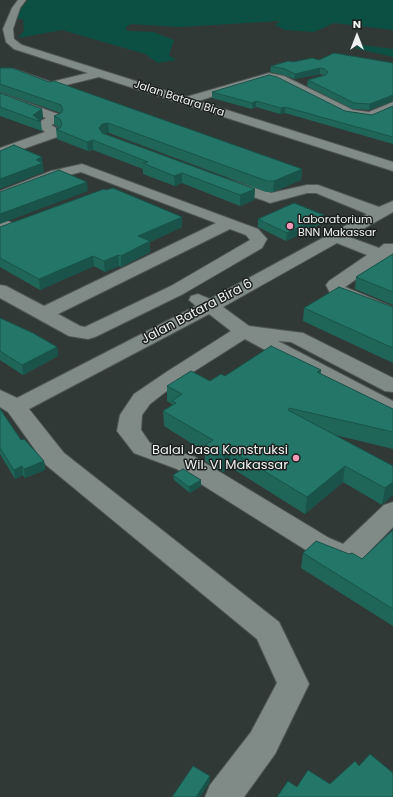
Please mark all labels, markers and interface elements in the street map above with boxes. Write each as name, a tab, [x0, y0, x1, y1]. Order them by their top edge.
north arrow	[337, 16, 377, 56]
text: N	[353, 16, 361, 32]
street label: Jalan Batara Bira	[132, 78, 226, 120]
place label: Laboratorium BNN Makassar	[298, 213, 376, 239]
marker: Laboratorium BNN Makassar	[285, 221, 295, 231]
street label: Jalan Batara Bira 6	[139, 276, 255, 348]
place label: Balai Jasa Konstruksi Wil. VI Makassar	[152, 443, 288, 474]
marker: Balai Jasa Konstruksi Wil. VI Makassar	[291, 453, 301, 463]

